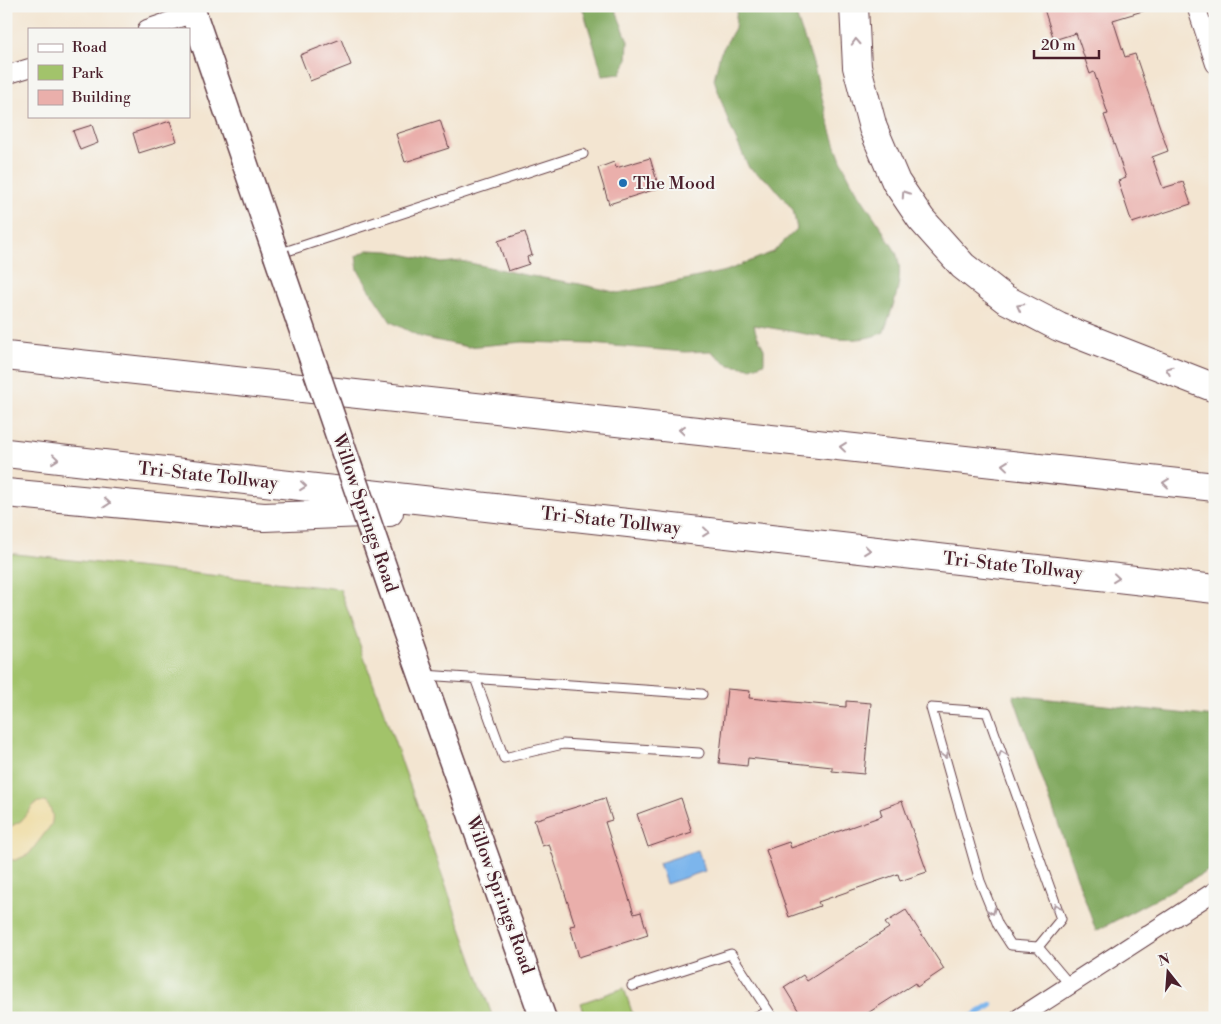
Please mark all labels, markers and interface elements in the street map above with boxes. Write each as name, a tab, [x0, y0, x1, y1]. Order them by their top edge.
legend	[28, 28, 190, 118]
scale bar	[1034, 28, 1098, 60]
text: 20 m	[1041, 36, 1076, 55]
one-way arrow	[850, 37, 861, 45]
text: Road	[72, 38, 107, 57]
text: Park	[72, 64, 104, 83]
text: Building	[71, 88, 131, 107]
place label: The Mood	[633, 172, 716, 195]
marker: The Mood	[617, 177, 629, 189]
one-way arrow	[902, 191, 911, 200]
one-way arrow	[1016, 303, 1025, 313]
one-way arrow	[1165, 366, 1174, 376]
one-way arrow	[677, 425, 685, 436]
street label: Willow Springs Road	[327, 430, 403, 596]
one-way arrow	[839, 442, 847, 453]
one-way arrow	[51, 453, 59, 464]
street label: Tri-State Tollway	[137, 457, 279, 495]
one-way arrow	[1000, 460, 1008, 471]
one-way arrow	[1162, 478, 1170, 489]
one-way arrow	[299, 480, 307, 491]
one-way arrow	[103, 497, 111, 508]
street label: Tri-State Tollway	[540, 502, 682, 540]
one-way arrow	[702, 526, 710, 537]
one-way arrow	[864, 544, 872, 555]
street label: Tri-State Tollway	[942, 547, 1084, 585]
one-way arrow	[1112, 572, 1120, 583]
one-way arrow	[998, 750, 1008, 759]
one-way arrow	[939, 751, 949, 759]
street label: Willow Springs Road	[460, 812, 540, 978]
one-way arrow	[1052, 903, 1062, 912]
one-way arrow	[986, 906, 996, 915]
north arrow	[1144, 946, 1194, 996]
text: N	[1157, 950, 1172, 971]

